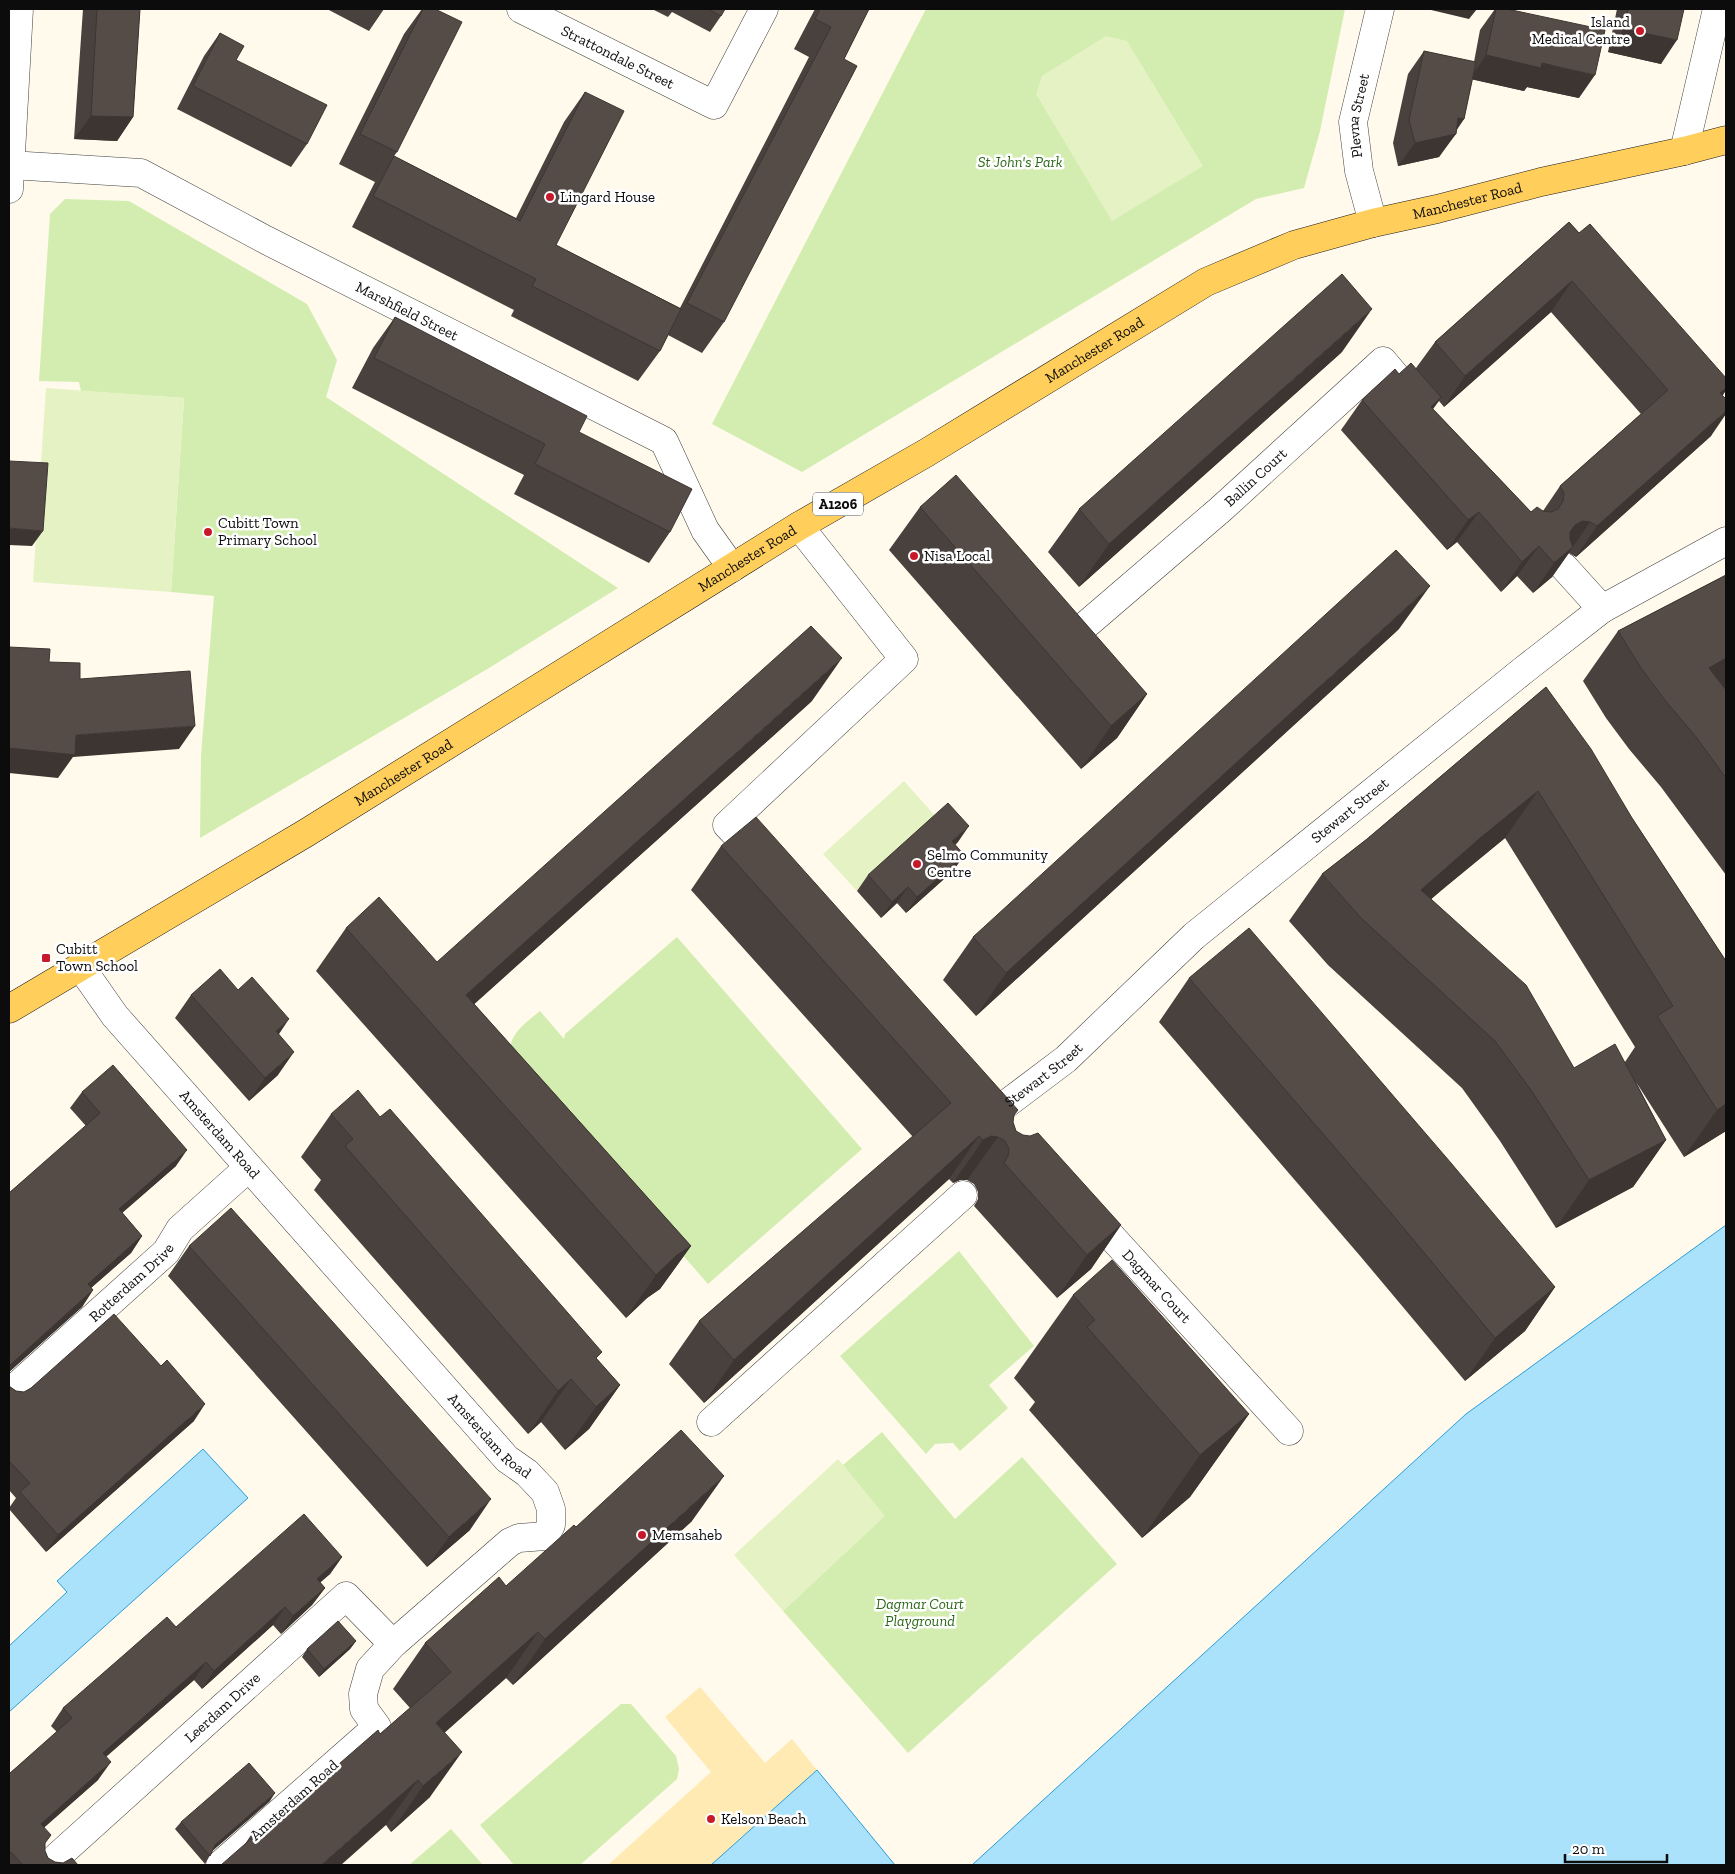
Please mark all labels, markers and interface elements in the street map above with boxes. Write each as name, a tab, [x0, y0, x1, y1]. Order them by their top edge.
place label: Island Medical Centre	[1532, 13, 1631, 48]
street label: Strattondale Street	[558, 21, 678, 93]
marker: Island Medical Centre	[1634, 25, 1646, 37]
street label: Plevna Street	[1344, 71, 1373, 159]
park label: St John's Park	[978, 153, 1063, 171]
street label: Manchester Road	[1411, 178, 1525, 223]
place label: Lingard House	[560, 188, 655, 206]
marker: Lingard House	[544, 191, 556, 203]
street label: Marshfield Street	[353, 278, 462, 345]
street label: Manchester Road	[1042, 313, 1148, 387]
street label: Ballin Court	[1221, 444, 1291, 510]
road number: A1206	[813, 492, 863, 516]
place label: Cubitt Town Primary School	[218, 514, 317, 549]
street label: Manchester Road	[695, 521, 800, 596]
marker: Cubitt Town Primary School	[202, 526, 214, 538]
place label: Nisa Local	[924, 547, 990, 565]
marker: Nisa Local	[908, 550, 920, 562]
street label: Manchester Road	[351, 735, 456, 810]
street label: Stewart Street	[1307, 774, 1392, 847]
place label: Selmo Community Centre	[927, 846, 1048, 881]
marker: Selmo Community Centre	[911, 858, 923, 870]
place label: Cubitt Town School	[56, 940, 138, 975]
marker: Cubitt Town School	[40, 952, 52, 964]
street label: Stewart Street	[1001, 1039, 1087, 1111]
street label: Amsterdam Road	[176, 1086, 264, 1183]
street label: Rotterdam Drive	[85, 1240, 178, 1326]
street label: Dagmar Court	[1119, 1246, 1195, 1327]
street label: Amsterdam Road	[444, 1390, 535, 1483]
place label: Memsaheb	[652, 1526, 722, 1544]
marker: Memsaheb	[636, 1529, 648, 1541]
park label: Dagmar Court Playground	[876, 1595, 964, 1630]
street label: Leerdam Drive	[181, 1669, 264, 1746]
street label: Amsterdam Road	[246, 1755, 342, 1844]
place label: Kelson Beach	[721, 1810, 807, 1828]
marker: Kelson Beach	[705, 1813, 717, 1825]
scale bar	[1565, 1832, 1668, 1864]
text: 20 m	[1572, 1840, 1605, 1858]

